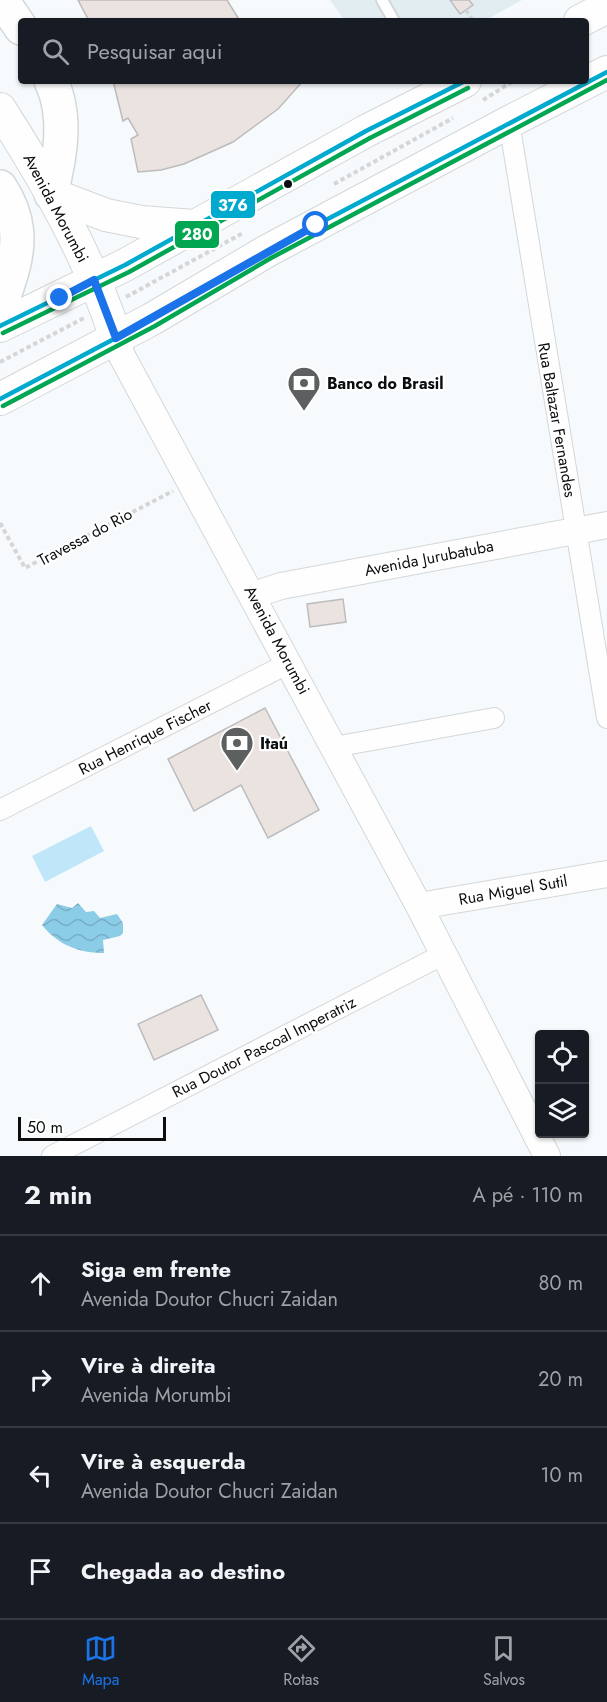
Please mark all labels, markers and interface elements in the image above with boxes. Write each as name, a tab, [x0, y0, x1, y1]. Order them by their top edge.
search box	[18, 18, 589, 84]
icon: search	[39, 35, 72, 68]
text: Pesquisar aqui	[87, 35, 222, 67]
street label: Avenida Morumbi	[18, 149, 94, 267]
unlabelled marker	[282, 178, 294, 190]
line badge: 376	[210, 190, 256, 219]
text: 376	[218, 194, 248, 217]
route start	[302, 211, 328, 237]
line badge: 280	[174, 220, 220, 249]
text: 280	[181, 223, 213, 246]
route end	[46, 284, 72, 310]
street label: Rua Baltazar Fernandes	[532, 341, 582, 499]
bank icon: Banco do Brasil	[286, 365, 322, 412]
place label: Banco do Brasil	[327, 372, 444, 395]
street label: Travessa do Rio	[34, 502, 137, 572]
street label: Avenida Jurubatuba	[363, 534, 495, 582]
street label: Avenida Morumbi	[239, 581, 315, 699]
street label: Rua Henrique Fischer	[74, 693, 216, 781]
bank icon: Itaú	[219, 725, 255, 772]
place label: Itaú	[260, 732, 288, 755]
street label: Rua Miguel Sutil	[457, 869, 569, 911]
street label: Rua Doutor Pascoal Imperatriz	[168, 990, 360, 1103]
map controls	[535, 1030, 589, 1138]
button: locate	[535, 1030, 589, 1084]
button: layers	[535, 1084, 589, 1138]
scale bar	[18, 1114, 166, 1142]
text: 50 m	[27, 1116, 63, 1139]
text: 2 min	[24, 1176, 92, 1214]
text: A pé · 110 m	[473, 1181, 583, 1210]
text: Siga em frente	[81, 1253, 231, 1285]
icon: ahead	[24, 1267, 57, 1300]
text: 80 m	[538, 1269, 583, 1298]
text: Avenida Doutor Chucri Zaidan	[81, 1285, 338, 1314]
text: Vire à direita	[81, 1349, 216, 1381]
icon: right	[24, 1363, 57, 1396]
text: 20 m	[538, 1365, 583, 1394]
text: Avenida Morumbi	[81, 1381, 231, 1410]
text: Vire à esquerda	[81, 1445, 246, 1477]
icon: left	[24, 1459, 57, 1492]
text: 10 m	[540, 1461, 583, 1490]
text: Avenida Doutor Chucri Zaidan	[81, 1477, 338, 1506]
icon: arrive	[24, 1555, 57, 1588]
text: Chegada ao destino	[81, 1555, 285, 1587]
tab: Mapa	[82, 1632, 119, 1691]
tab: Rotas	[283, 1632, 319, 1691]
tab: Salvos	[483, 1632, 525, 1691]

